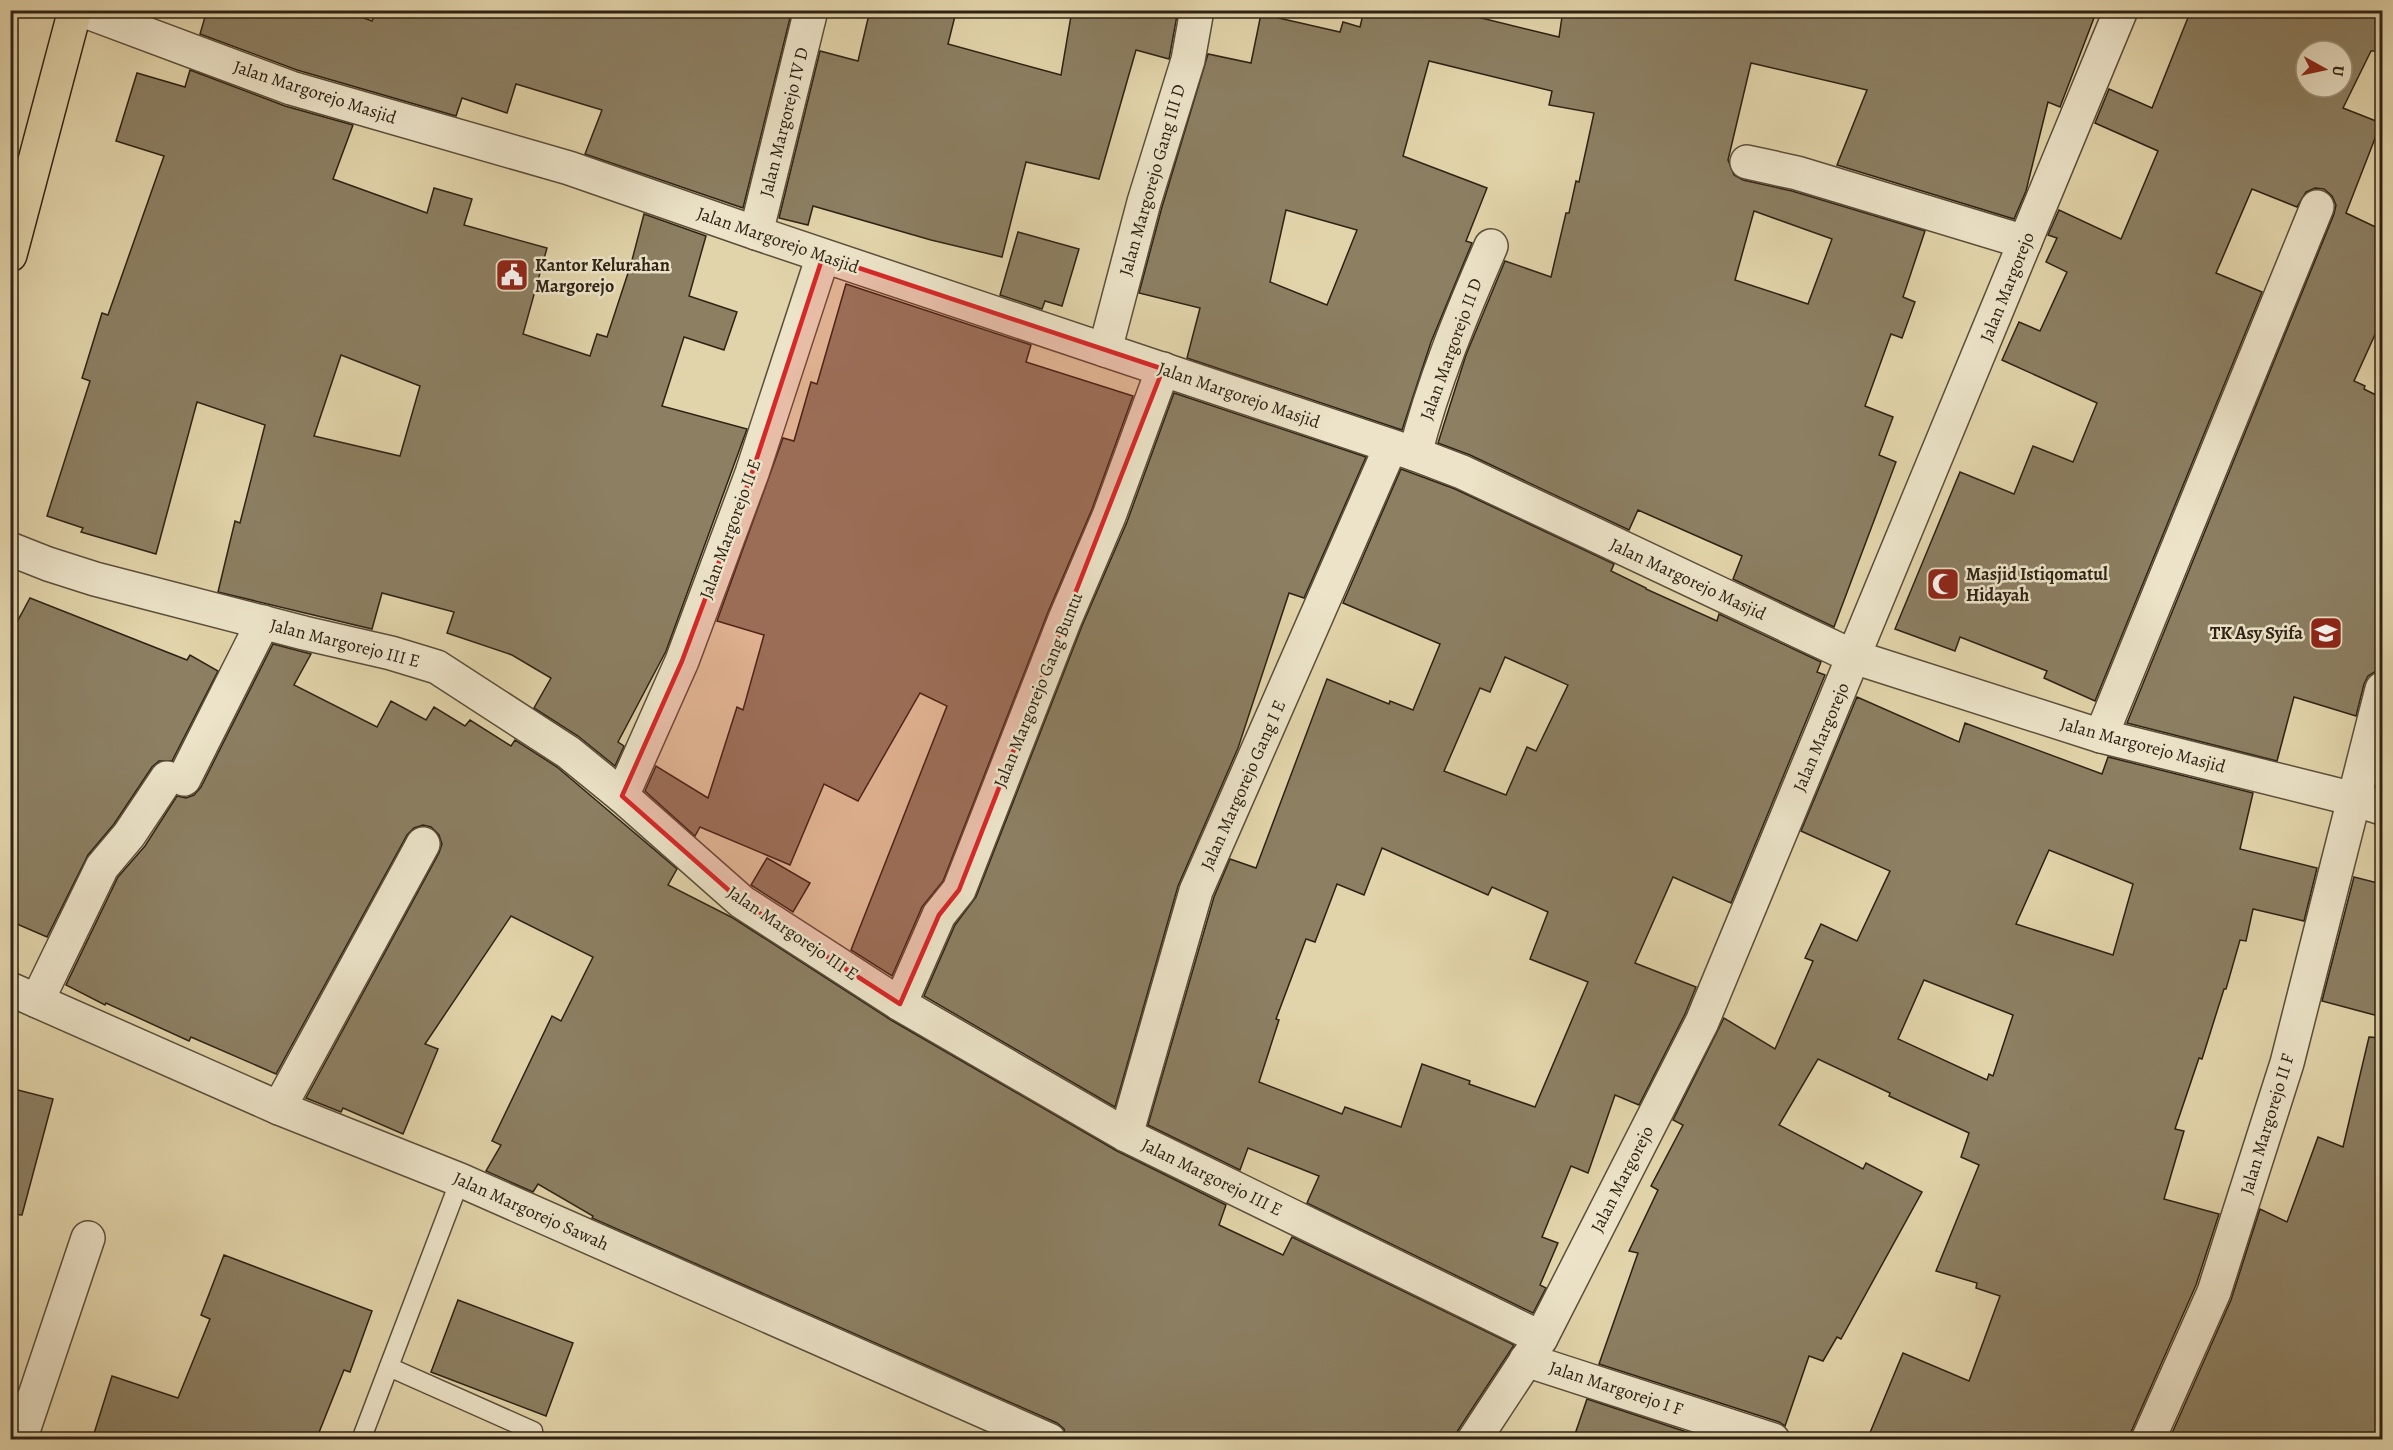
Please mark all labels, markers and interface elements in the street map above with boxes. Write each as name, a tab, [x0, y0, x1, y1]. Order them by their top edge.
north arrow	[2294, 39, 2354, 99]
street label: Jalan Margorejo IV D	[754, 44, 814, 200]
street label: Jalan Margorejo Masjid	[230, 54, 400, 130]
text: U	[2326, 64, 2349, 78]
street label: Jalan Margorejo Gang III D	[1113, 81, 1191, 279]
street label: Jalan Margorejo Masjid	[694, 201, 863, 279]
street label: Jalan Margorejo	[1974, 228, 2040, 346]
place label: Kantor Kelurahan Margorejo	[535, 253, 670, 298]
public building icon: Kantor Kelurahan Margorejo	[494, 257, 530, 293]
street label: Jalan Margorejo II D	[1414, 275, 1488, 423]
street label: Jalan Margorejo Masjid	[1155, 356, 1324, 434]
street label: Jalan Margorejo II E	[694, 456, 766, 602]
street label: Jalan Margorejo Masjid	[1606, 532, 1770, 626]
place label: Masjid Istiqomatul Hidayah	[1966, 562, 2108, 607]
mosque icon: Masjid Istiqomatul Hidayah	[1925, 566, 1961, 602]
street label: Jalan Margorejo Gang Buntu	[988, 588, 1088, 791]
street label: Jalan Margorejo III E	[267, 613, 423, 673]
school or university icon: TK Asy Syifa	[2308, 615, 2344, 651]
place label: TK Asy Syifa	[2210, 621, 2303, 645]
street label: Jalan Margorejo	[1787, 679, 1855, 795]
street label: Jalan Margorejo Gang I E	[1195, 696, 1291, 874]
street label: Jalan Margorejo Masjid	[2058, 711, 2229, 779]
street label: Jalan Margorejo III E	[723, 880, 863, 986]
street label: Jalan Margorejo II F	[2234, 1051, 2300, 1197]
street label: Jalan Margorejo	[1585, 1122, 1659, 1236]
street label: Jalan Margorejo III E	[1138, 1133, 1286, 1221]
street label: Jalan Margorejo Sawah	[450, 1166, 613, 1256]
street label: Jalan Margorejo I F	[1546, 1355, 1686, 1421]

